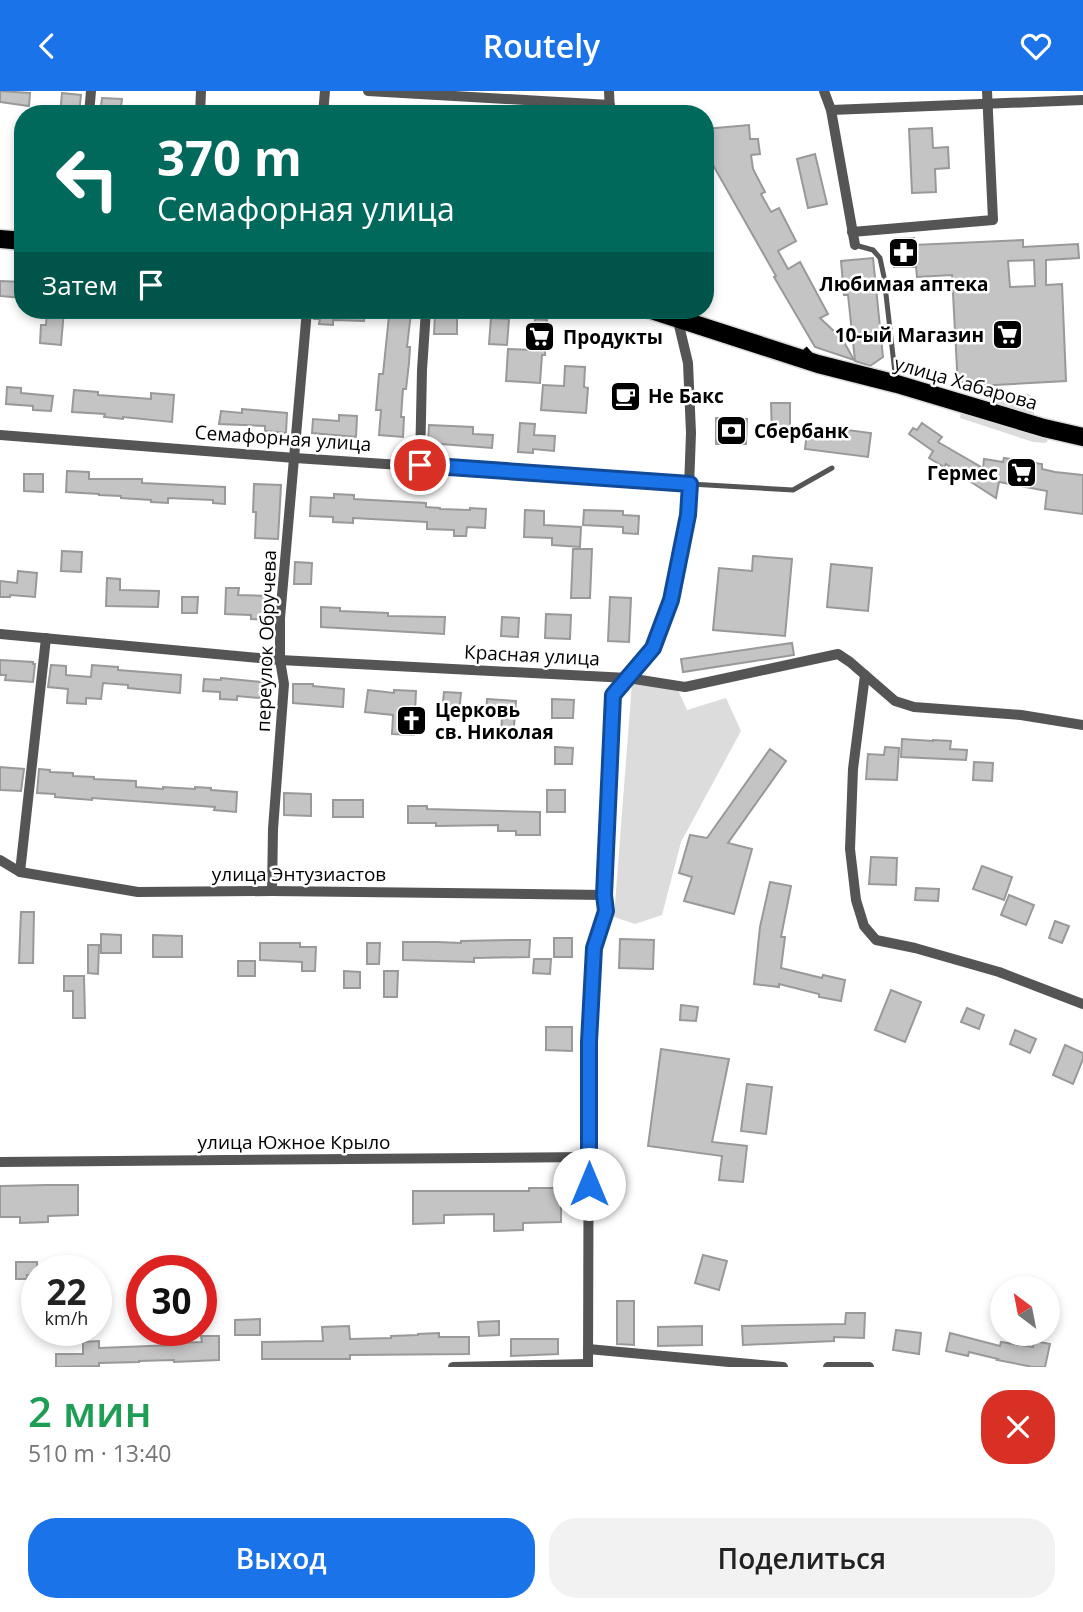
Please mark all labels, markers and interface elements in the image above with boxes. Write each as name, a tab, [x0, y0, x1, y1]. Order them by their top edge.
text: Routely	[483, 24, 600, 67]
icon: back	[28, 27, 66, 65]
icon: heart	[1017, 27, 1055, 65]
text: 370 m	[157, 124, 302, 190]
icon: left	[42, 133, 133, 224]
text: Семафорная улица	[157, 187, 455, 230]
pharmacy icon: Любимая аптека	[887, 236, 921, 270]
icon: arrive	[132, 266, 170, 304]
text: Затем	[42, 267, 118, 303]
place label: Любимая аптека	[820, 271, 988, 297]
supermarket icon: 10-ый Магазин	[990, 318, 1024, 352]
supermarket icon: Продукты	[523, 320, 557, 354]
place label: 10-ый Магазин	[835, 322, 984, 348]
place label: Продукты	[563, 324, 663, 350]
street label: улица Хабарова	[891, 350, 1041, 416]
cafe icon: Не Бакс	[608, 379, 642, 413]
place label: Не Бакс	[648, 383, 724, 409]
bank icon: Сбербанк	[714, 414, 748, 448]
place label: Сбербанк	[754, 418, 849, 444]
street label: Семафорная улица	[194, 419, 372, 457]
pin	[390, 435, 450, 495]
icon: arrive	[401, 446, 439, 484]
supermarket icon: Гермес	[1004, 456, 1038, 490]
place label: Гермес	[927, 460, 998, 486]
street label: переулок Обручева	[250, 549, 282, 733]
street label: Красная улица	[463, 638, 601, 672]
place label: Церковь св. Николая	[435, 697, 554, 745]
church icon: Церковь св. Николая	[395, 704, 429, 738]
street label: улица Энтузиастов	[212, 861, 386, 887]
street label: улица Южное Крыло	[198, 1129, 390, 1155]
position arrow	[552, 1147, 626, 1221]
speed limit sign: 30	[126, 1255, 217, 1346]
text: 22	[46, 1268, 87, 1315]
north arrow	[990, 1276, 1060, 1346]
map controls	[990, 1276, 1060, 1346]
text: km/h	[45, 1306, 88, 1330]
text: 2 мин	[28, 1382, 152, 1439]
button: close	[981, 1390, 1055, 1464]
text: 510 m · 13:40	[28, 1437, 171, 1469]
button: Выход	[28, 1518, 535, 1598]
button: Поделиться	[549, 1518, 1055, 1598]

